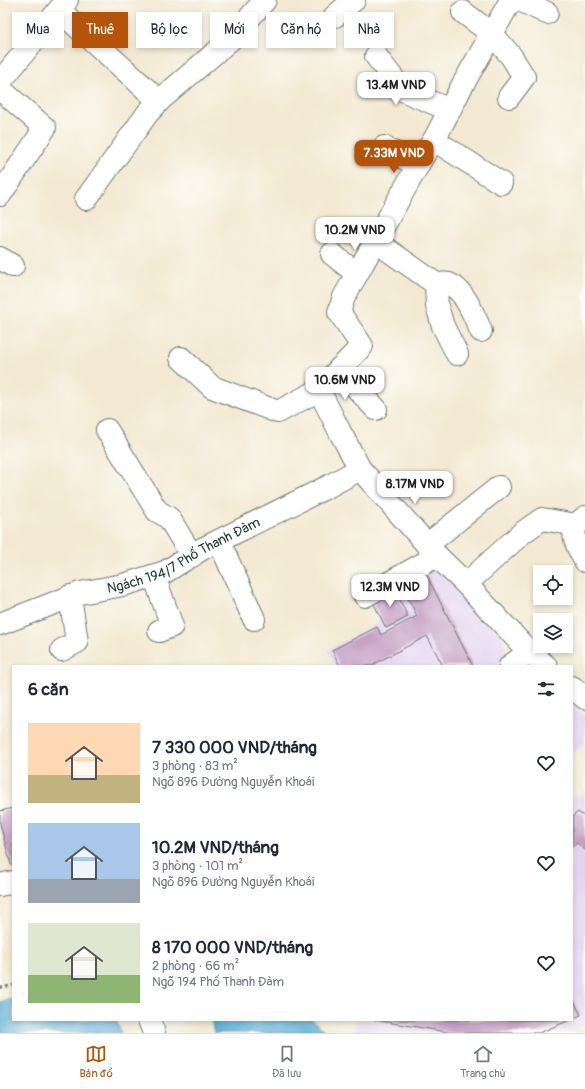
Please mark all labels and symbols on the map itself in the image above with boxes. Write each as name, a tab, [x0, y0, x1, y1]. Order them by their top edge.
pin: 13.4M VND	[350, 72, 442, 106]
pin: 7.33M VND	[348, 140, 440, 174]
pin: 10.2M VND	[309, 217, 401, 251]
pin: 10.6M VND	[299, 367, 391, 401]
pin: 8.17M VND	[369, 471, 461, 505]
street label: Ngách 194/7 Phố Thanh Đàm	[106, 514, 263, 597]
pin: 12.3M VND	[344, 574, 436, 608]

